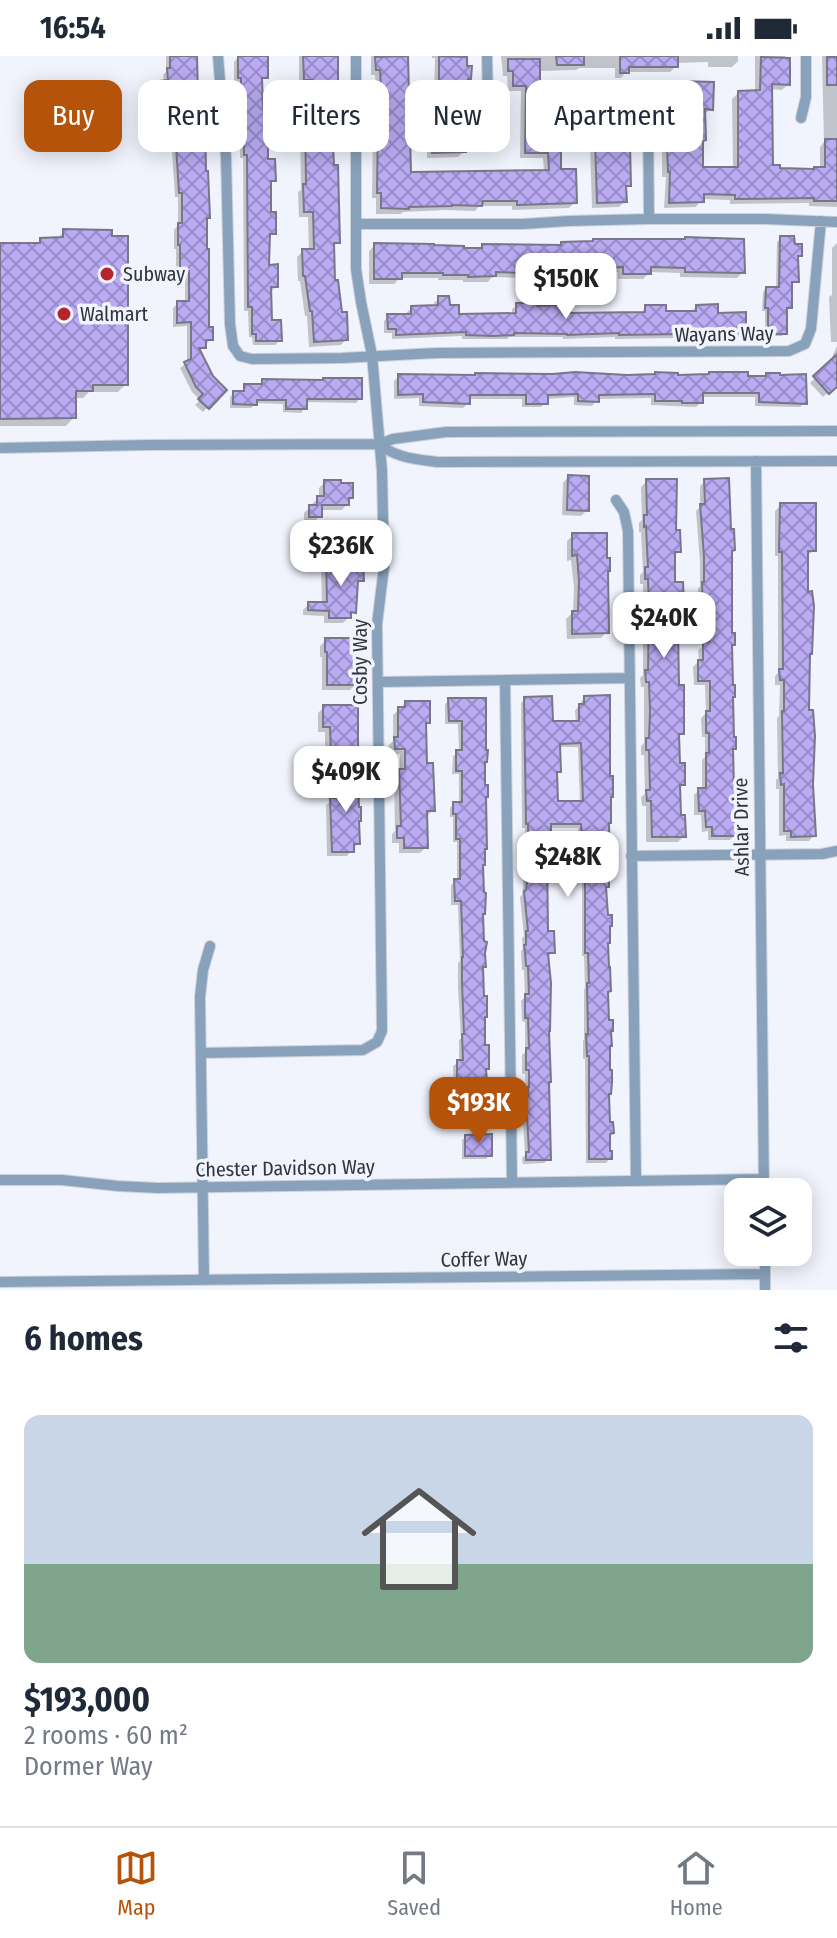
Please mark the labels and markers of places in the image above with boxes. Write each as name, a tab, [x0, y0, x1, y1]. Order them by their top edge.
pin: $150K	[510, 253, 622, 321]
place label: Subway	[123, 262, 185, 286]
marker: Subway	[98, 265, 116, 283]
place label: Walmart	[80, 302, 148, 326]
marker: Walmart	[55, 305, 73, 323]
pin: $236K	[285, 520, 397, 588]
pin: $240K	[608, 592, 720, 660]
pin: $409K	[290, 746, 402, 814]
pin: $248K	[512, 831, 624, 899]
pin: $193K	[423, 1077, 535, 1145]

